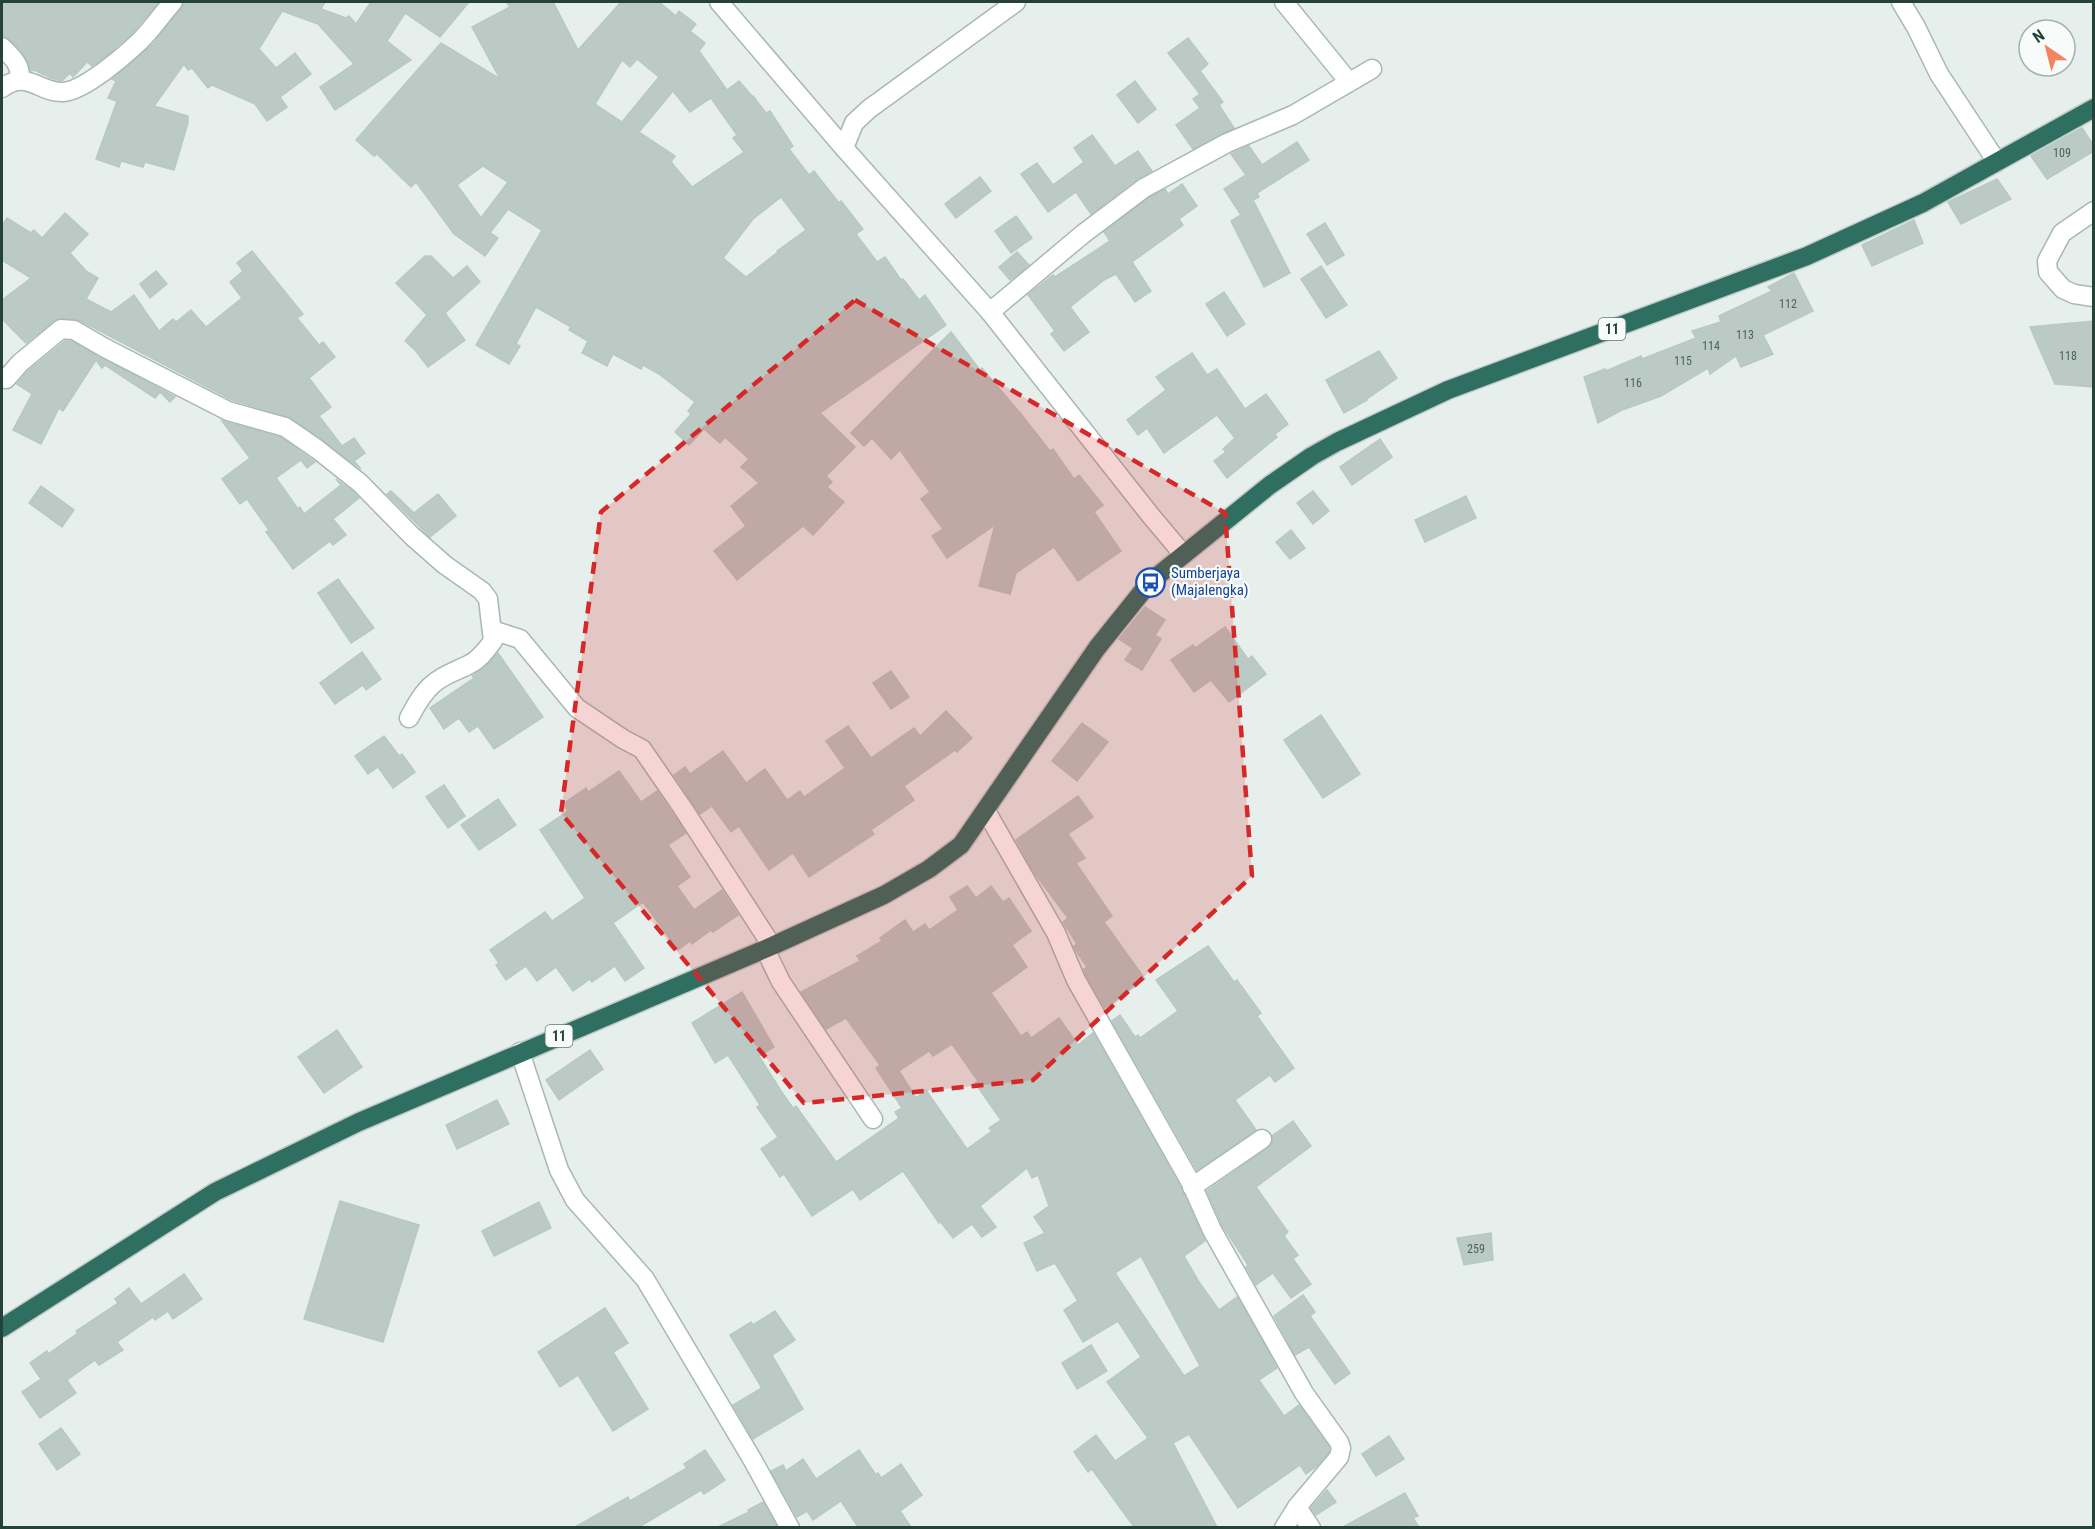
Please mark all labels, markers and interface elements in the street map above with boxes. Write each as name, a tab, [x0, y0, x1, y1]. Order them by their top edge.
north arrow	[2017, 18, 2077, 78]
text: N	[2029, 26, 2048, 47]
house number: 109	[2053, 146, 2071, 160]
house number: 112	[1779, 297, 1797, 311]
road number: 11	[1598, 318, 1626, 340]
house number: 113	[1736, 328, 1754, 342]
house number: 114	[1702, 339, 1720, 353]
house number: 118	[2059, 349, 2077, 363]
house number: 115	[1674, 354, 1692, 368]
house number: 116	[1624, 376, 1642, 390]
place label: Sumberjaya (Majalengka)	[1171, 564, 1249, 599]
bus stop icon: Sumberjaya (Majalengka)	[1134, 566, 1166, 598]
road number: 11	[546, 1025, 572, 1047]
house number: 259	[1467, 1242, 1485, 1256]

